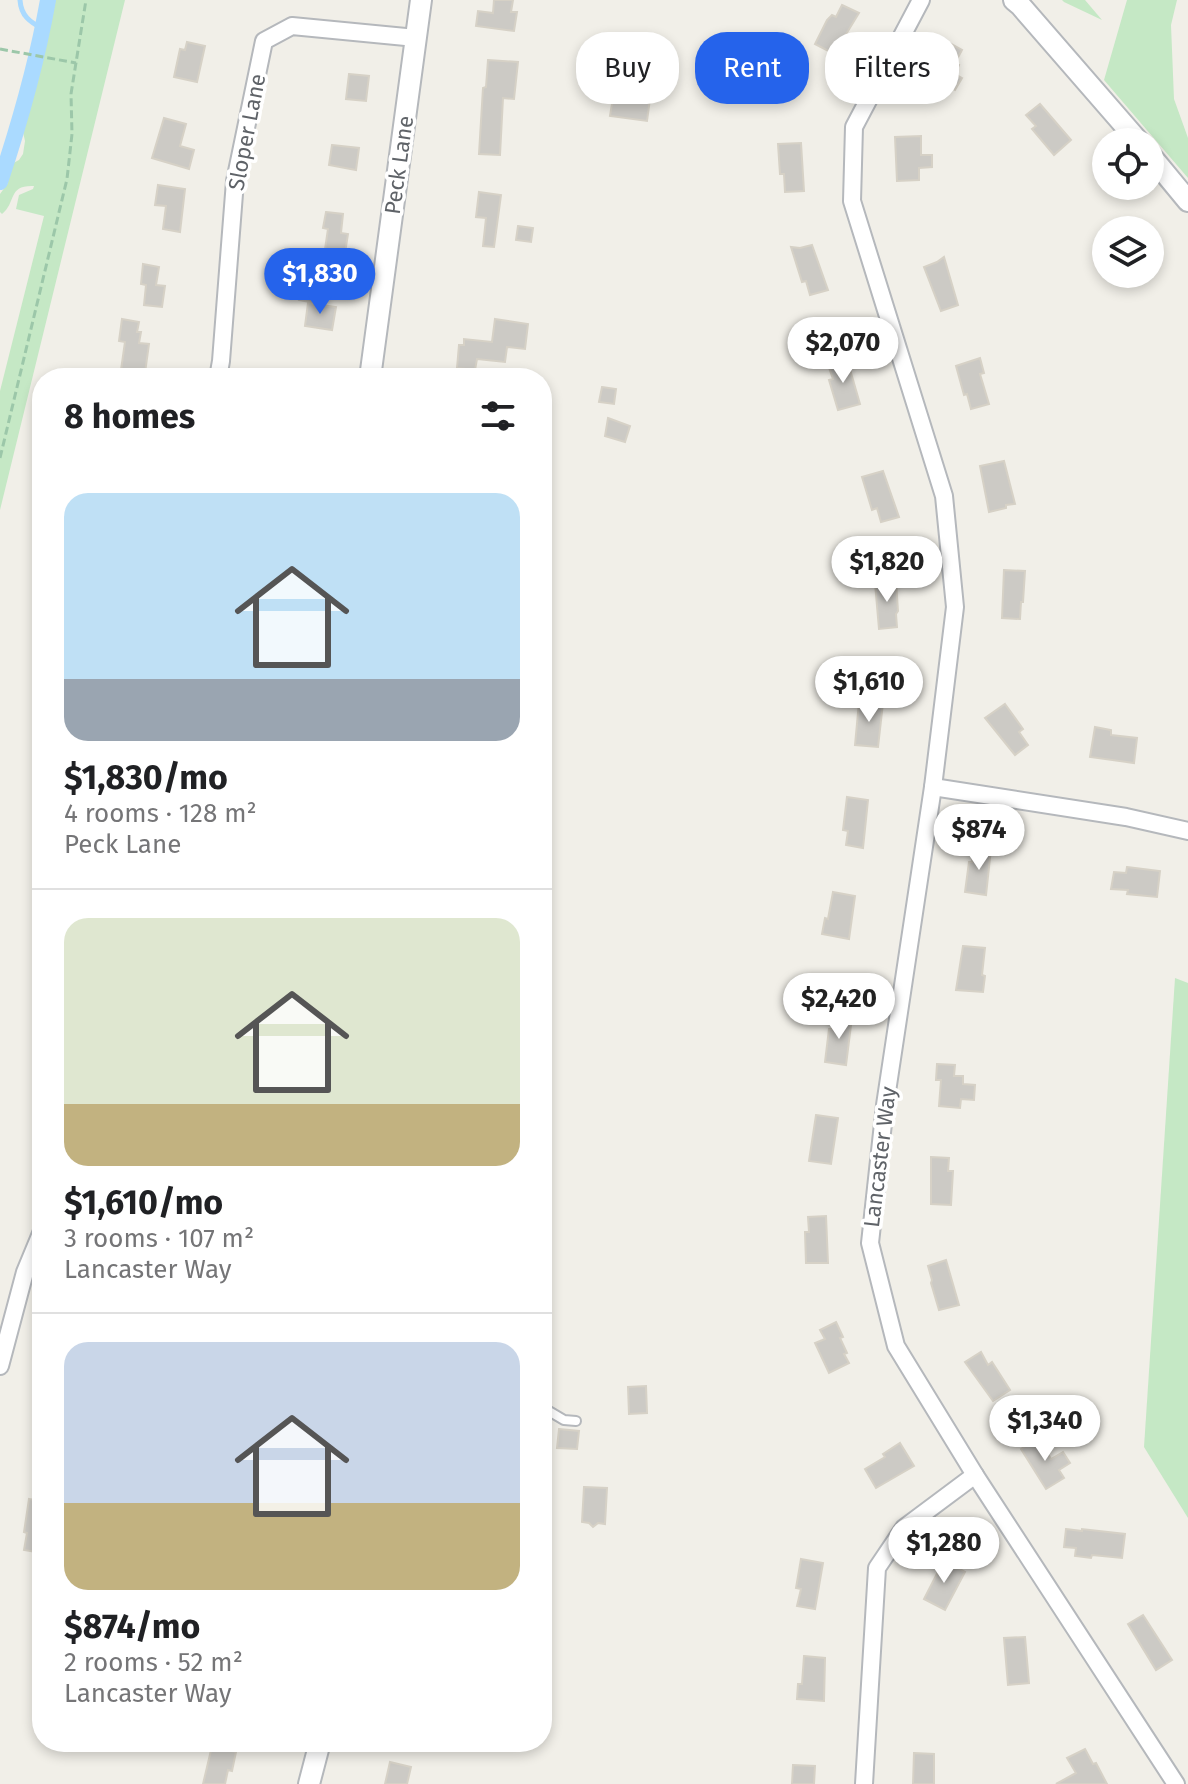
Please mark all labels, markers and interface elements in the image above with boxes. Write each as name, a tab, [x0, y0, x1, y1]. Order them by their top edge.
chip: Buy	[576, 32, 679, 104]
chip: Rent	[695, 32, 809, 104]
chip: Filters	[825, 32, 959, 104]
street label: Sloper Lane	[222, 71, 272, 193]
street label: Peck Lane	[379, 114, 419, 216]
map controls	[1092, 128, 1164, 288]
button: locate	[1092, 128, 1164, 200]
button: layers	[1092, 216, 1164, 288]
pin: $1,830	[255, 248, 385, 316]
text: $1,830	[282, 258, 358, 289]
pin: $2,070	[778, 317, 908, 385]
text: $2,070	[805, 327, 881, 358]
icon: filters	[476, 394, 520, 438]
text: 8 homes	[64, 396, 195, 437]
pin: $1,820	[822, 536, 952, 604]
icon: home	[220, 545, 364, 689]
text: $1,820	[849, 546, 925, 577]
pin: $1,610	[804, 656, 934, 724]
text: $1,610	[833, 666, 905, 697]
text: $1,830/mo	[64, 757, 228, 798]
text: 4 rooms · 128 m²	[64, 798, 257, 829]
pin: $874	[932, 804, 1026, 872]
text: $874	[952, 814, 1006, 845]
text: Peck Lane	[64, 829, 181, 860]
icon: home	[220, 970, 364, 1114]
pin: $2,420	[774, 973, 904, 1041]
text: $2,420	[801, 983, 877, 1014]
street label: Lancaster Way	[858, 1085, 902, 1229]
text: $1,610/mo	[64, 1182, 223, 1223]
text: 3 rooms · 107 m²	[64, 1223, 254, 1254]
text: Lancaster Way	[64, 1254, 232, 1285]
icon: home	[220, 1394, 364, 1538]
pin: $1,340	[980, 1395, 1110, 1463]
text: $1,340	[1007, 1405, 1083, 1436]
pin: $1,280	[879, 1517, 1009, 1585]
text: $1,280	[906, 1527, 982, 1558]
text: $874/mo	[64, 1606, 200, 1647]
text: 2 rooms · 52 m²	[64, 1647, 243, 1678]
text: Lancaster Way	[64, 1678, 232, 1709]

